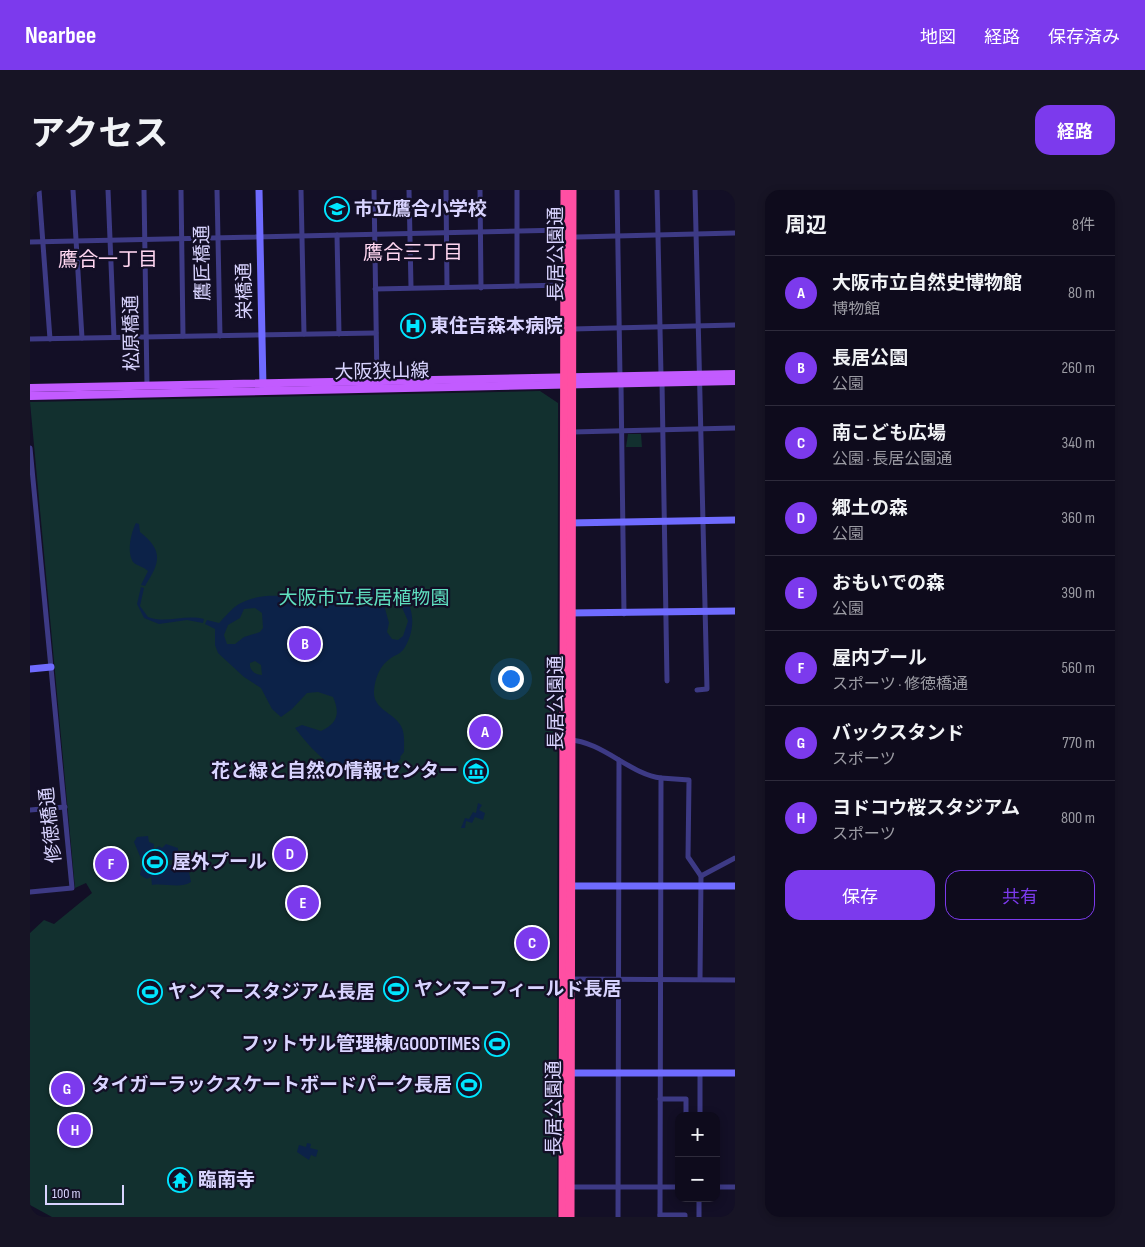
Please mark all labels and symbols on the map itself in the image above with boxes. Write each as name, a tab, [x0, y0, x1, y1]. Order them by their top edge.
school or university icon: 市立鷹合小学校	[324, 196, 350, 222]
place label: 市立鷹合小学校	[354, 198, 487, 221]
street label: 長居公園通	[545, 206, 568, 302]
street label: 鷹匠橋通	[191, 225, 215, 301]
district label: 鷹合三丁目	[363, 241, 463, 265]
district label: 鷹合一丁目	[58, 248, 158, 272]
street label: 栄橋通	[233, 262, 257, 320]
street label: 松原橋通	[120, 295, 144, 371]
hospital icon: 東住吉森本病院	[400, 313, 426, 339]
place label: 東住吉森本病院	[430, 315, 563, 338]
street label: 大阪狭山線	[334, 360, 430, 384]
park label: 大阪市立長居植物園	[278, 587, 450, 610]
pin: B	[289, 625, 321, 663]
street label: 長居公園通	[545, 655, 568, 751]
your location	[498, 666, 524, 692]
pin: A	[469, 713, 501, 751]
museum icon: 花と緑と自然の情報センター	[463, 758, 489, 784]
place label: 花と緑と自然の情報センター	[211, 760, 458, 783]
street label: 修徳橋通	[36, 786, 66, 864]
pin: D	[274, 835, 306, 873]
pin: F	[95, 845, 127, 883]
sports icon: 屋外プール	[142, 849, 168, 875]
place label: 屋外プール	[172, 851, 267, 874]
pin: E	[287, 884, 319, 922]
pin: C	[516, 924, 548, 962]
sports icon: ヤンマーフィールド長居	[383, 976, 409, 1002]
place label: ヤンマーフィールド長居	[414, 978, 621, 1001]
sports icon: ヤンマースタジアム長居	[137, 979, 163, 1005]
place label: ヤンマースタジアム長居	[168, 981, 375, 1004]
sports icon: フットサル管理棟/GOODTIMES	[484, 1031, 510, 1057]
place label: フットサル管理棟/GOODTIMES	[241, 1033, 480, 1056]
street label: 長居公園通	[543, 1060, 566, 1156]
pin: G	[51, 1070, 83, 1108]
sports icon: タイガーラックスケートボードパーク長居	[456, 1072, 482, 1098]
place label: タイガーラックスケートボードパーク長居	[92, 1074, 452, 1097]
pin: H	[59, 1111, 91, 1149]
temple icon: 臨南寺	[167, 1167, 193, 1193]
place label: 臨南寺	[198, 1169, 255, 1192]
scale bar	[45, 1182, 124, 1205]

